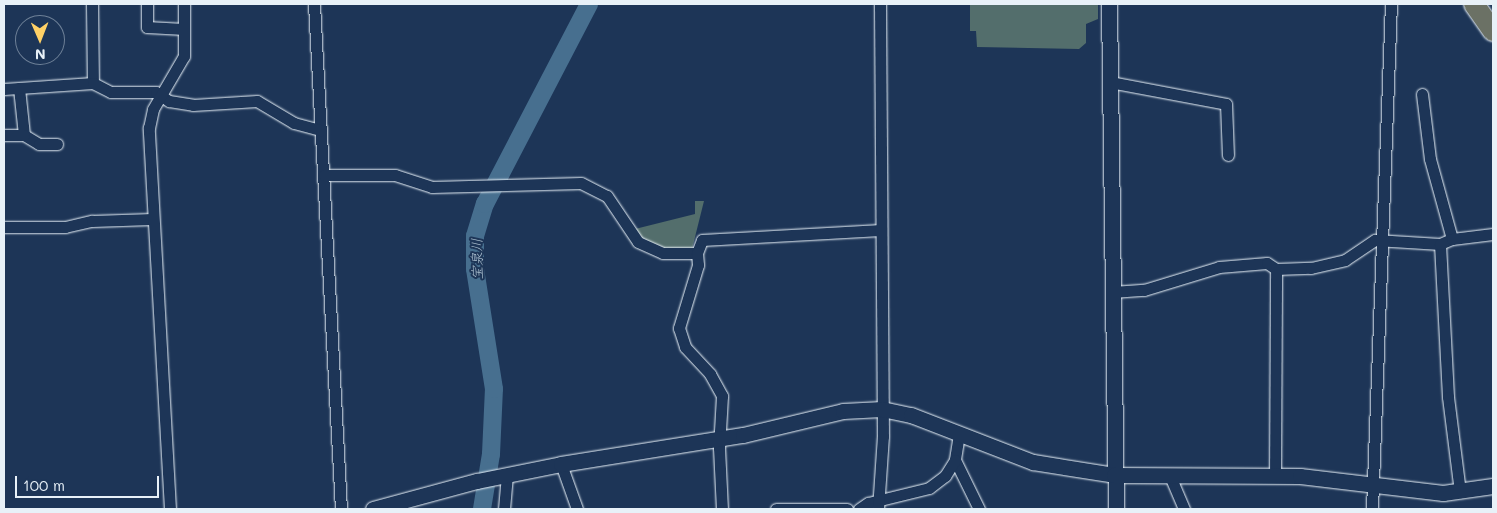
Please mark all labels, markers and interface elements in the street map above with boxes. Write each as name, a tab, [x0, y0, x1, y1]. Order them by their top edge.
north arrow	[15, 15, 65, 65]
text: N	[35, 45, 46, 64]
water label: 宝泉川	[468, 238, 486, 280]
scale bar	[18, 466, 161, 498]
text: 100 m	[23, 475, 65, 495]

